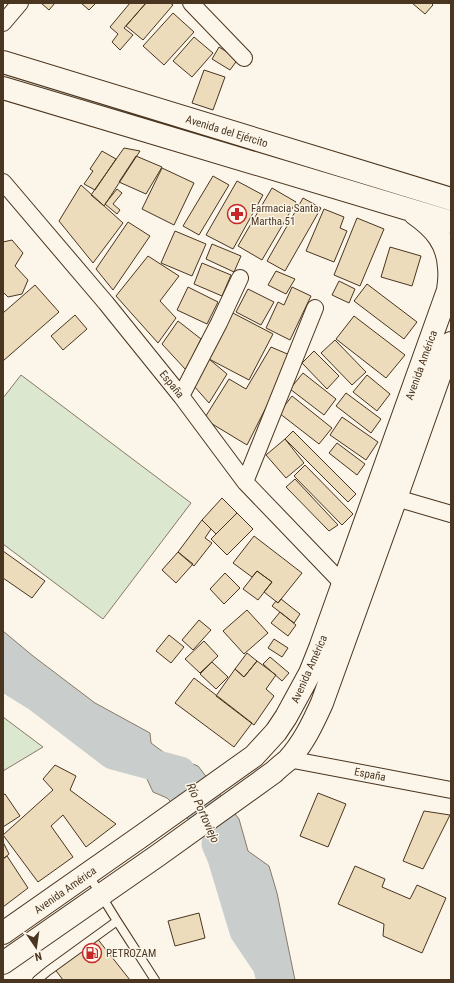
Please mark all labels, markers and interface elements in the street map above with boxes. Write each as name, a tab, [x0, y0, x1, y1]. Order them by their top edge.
street label: Avenida del Ejército	[184, 113, 270, 150]
place label: Farmacia Santa Martha 51	[251, 202, 319, 228]
pharmacy icon: Farmacia Santa Martha 51	[226, 203, 248, 225]
street label: Avenida América	[403, 329, 440, 402]
street label: España	[157, 368, 187, 401]
street label: Avenida América	[289, 633, 330, 705]
street label: España	[353, 765, 387, 784]
water label: Río Portoviejo	[184, 781, 223, 845]
street label: Avenida América	[32, 864, 99, 917]
north arrow	[16, 927, 56, 967]
fuel station icon: PETROZAM	[81, 942, 103, 964]
place label: PETROZAM	[106, 947, 156, 960]
text: N	[33, 949, 43, 963]

